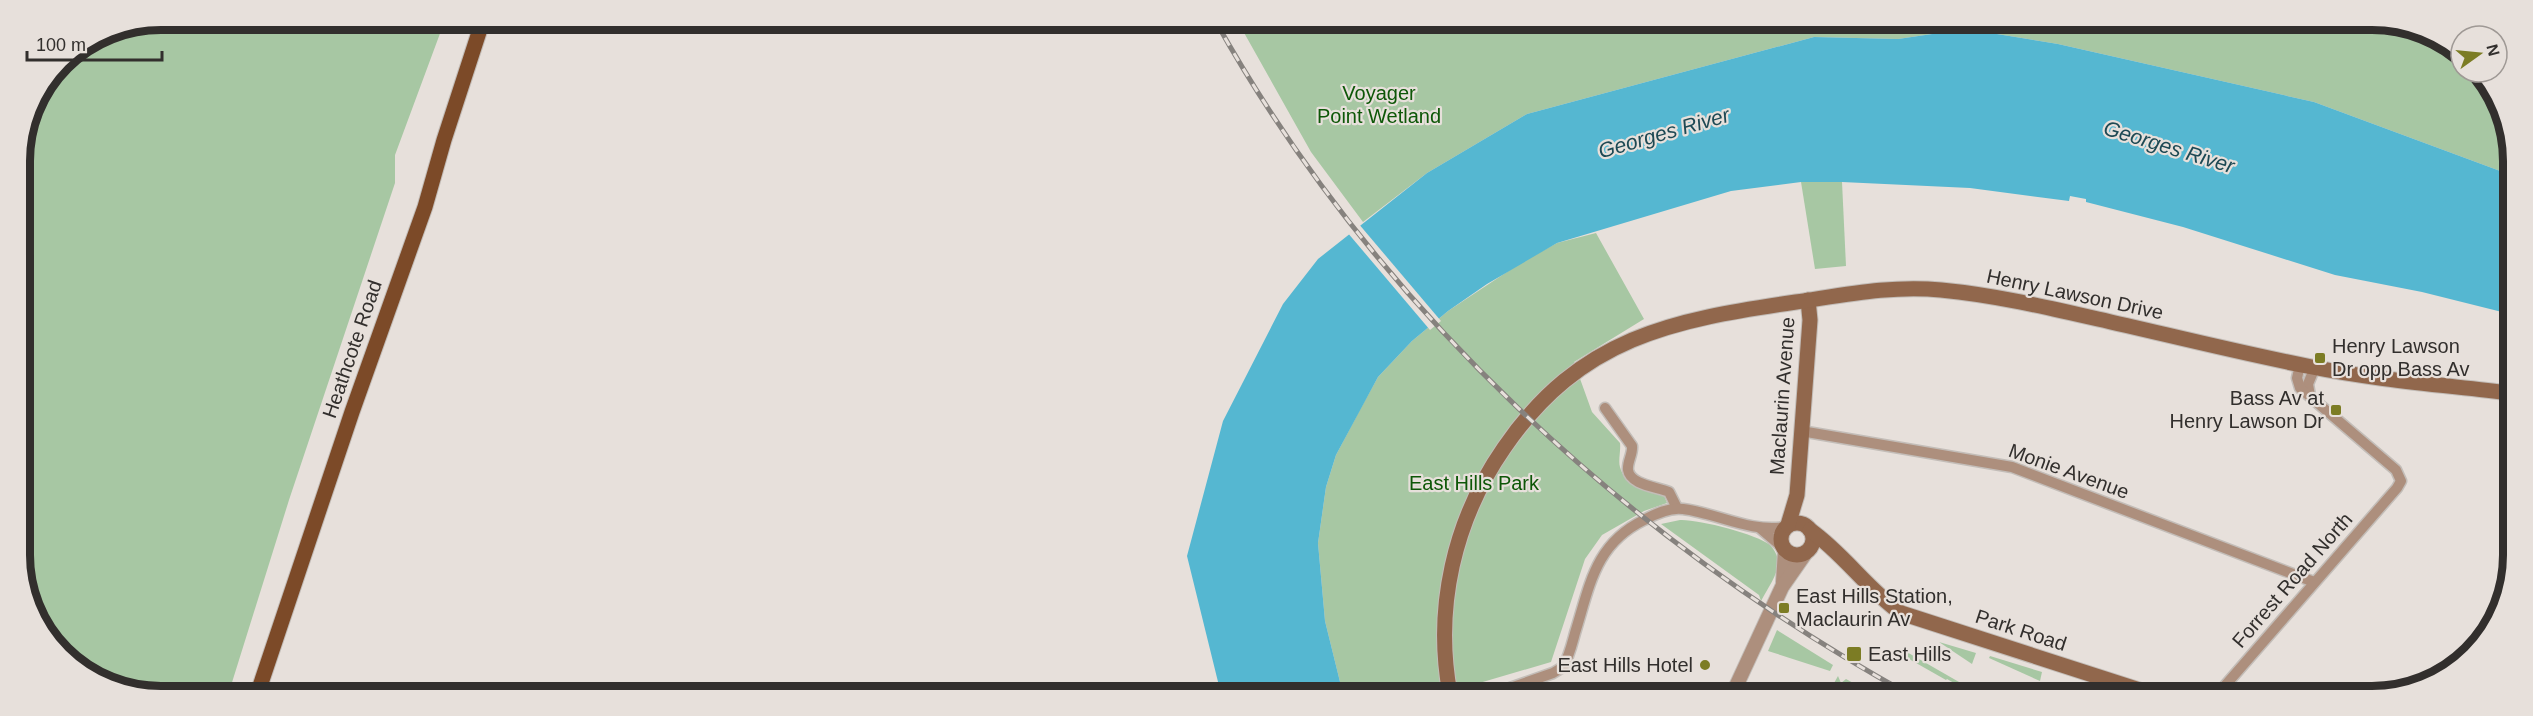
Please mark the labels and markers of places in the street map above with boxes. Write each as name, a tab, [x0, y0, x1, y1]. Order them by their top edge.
place label: Henry Lawson Dr opp Bass Av	[2332, 335, 2469, 380]
marker: Henry Lawson Dr opp Bass Av	[2313, 351, 2327, 365]
place label: Bass Av at Henry Lawson Dr	[2169, 387, 2324, 432]
marker: Bass Av at Henry Lawson Dr	[2329, 403, 2343, 417]
place label: East Hills Station, Maclaurin Av	[1796, 585, 1953, 630]
marker: East Hills Station, Maclaurin Av	[1777, 601, 1791, 615]
place label: East Hills	[1868, 643, 1951, 665]
marker: East Hills	[1845, 645, 1863, 663]
place label: East Hills Hotel	[1557, 654, 1693, 676]
marker: East Hills Hotel	[1698, 658, 1712, 672]

